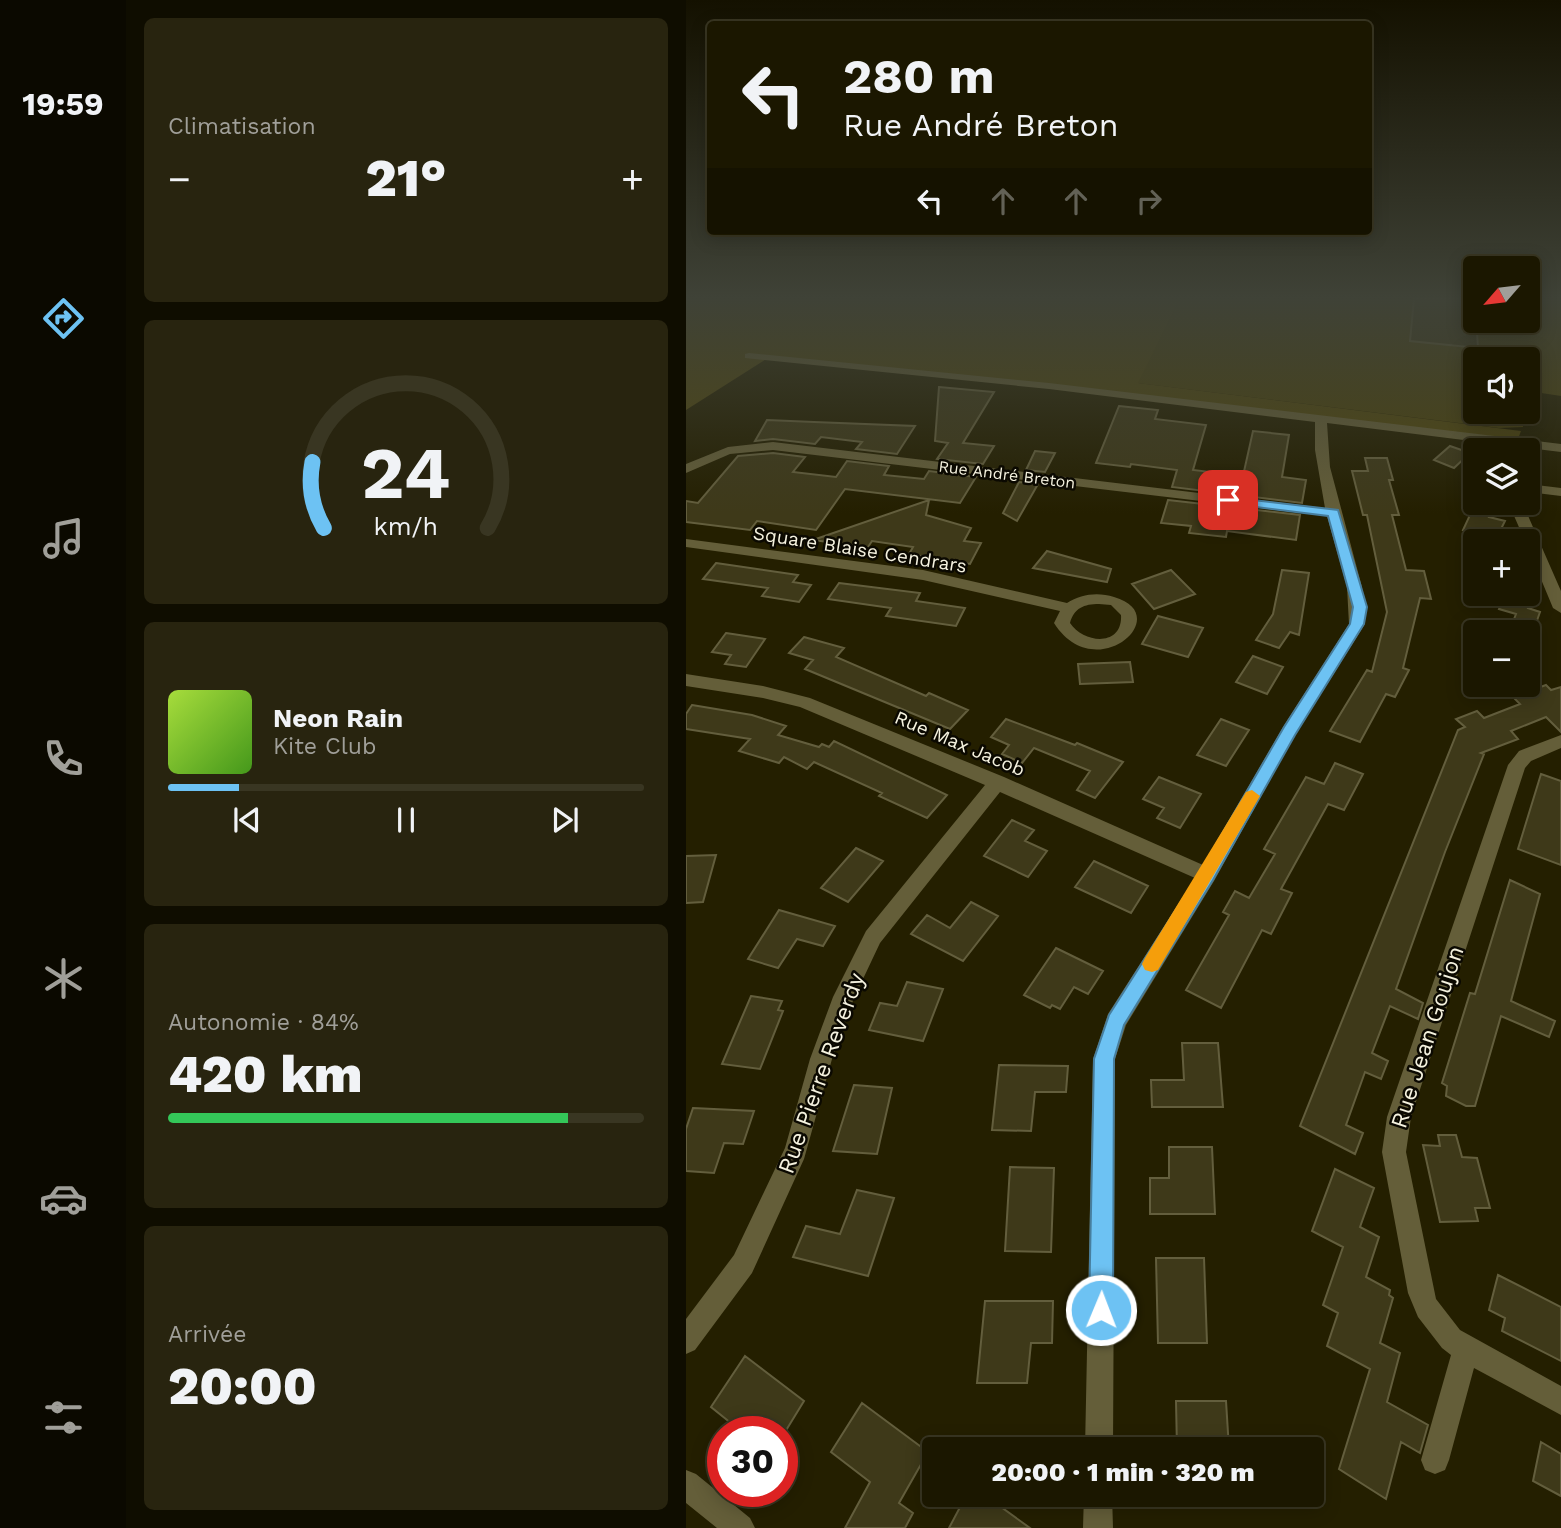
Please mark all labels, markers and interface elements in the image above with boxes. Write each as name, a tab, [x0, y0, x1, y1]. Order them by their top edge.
text: 280 m	[843, 47, 995, 105]
icon: left	[728, 49, 819, 140]
text: 19:59	[22, 85, 104, 123]
text: Rue André Breton	[843, 106, 1119, 144]
text: Climatisation	[168, 113, 316, 140]
text: 21°	[366, 148, 446, 209]
text: −	[168, 157, 191, 201]
text: +	[621, 157, 644, 201]
icon: left	[911, 182, 949, 220]
icon: ahead	[984, 182, 1022, 220]
icon: ahead	[1057, 182, 1095, 220]
icon: right	[1130, 182, 1168, 220]
north arrow	[1463, 256, 1540, 332]
map controls	[1463, 256, 1540, 697]
icon: directions	[39, 294, 88, 343]
button: sound	[1463, 347, 1540, 424]
text: 24	[361, 430, 451, 516]
button: layers	[1463, 438, 1540, 515]
street label: Rue André Breton	[937, 457, 1076, 492]
pin	[1198, 470, 1258, 530]
icon: arrive	[1209, 481, 1247, 519]
text: km/h	[374, 512, 438, 541]
icon: music	[39, 514, 88, 563]
street label: Square Blaise Cendrars	[751, 521, 969, 578]
button: +	[1463, 529, 1540, 606]
button: −	[1463, 620, 1540, 697]
text: Neon Rain	[273, 703, 403, 733]
street label: Rue Max Jacob	[891, 706, 1028, 781]
text: Kite Club	[273, 733, 376, 760]
icon: phone	[39, 734, 88, 783]
icon: previous	[228, 801, 266, 839]
icon: pause	[387, 801, 425, 839]
icon: next	[546, 801, 584, 839]
street label: Rue Jean Goujon	[1385, 943, 1470, 1132]
icon: climate	[39, 954, 88, 1003]
street label: Rue Pierre Reverdy	[773, 969, 870, 1177]
text: Autonomie · 84%	[168, 1009, 359, 1036]
text: 420 km	[168, 1044, 362, 1105]
icon: car	[39, 1174, 88, 1223]
position arrow	[1064, 1273, 1138, 1347]
text: Arrivée	[168, 1321, 247, 1348]
text: 20:00	[168, 1356, 317, 1417]
icon: filters	[39, 1393, 88, 1442]
speed limit sign: 30	[707, 1416, 798, 1507]
text: 20:00 · 1 min · 320 m	[991, 1457, 1255, 1487]

